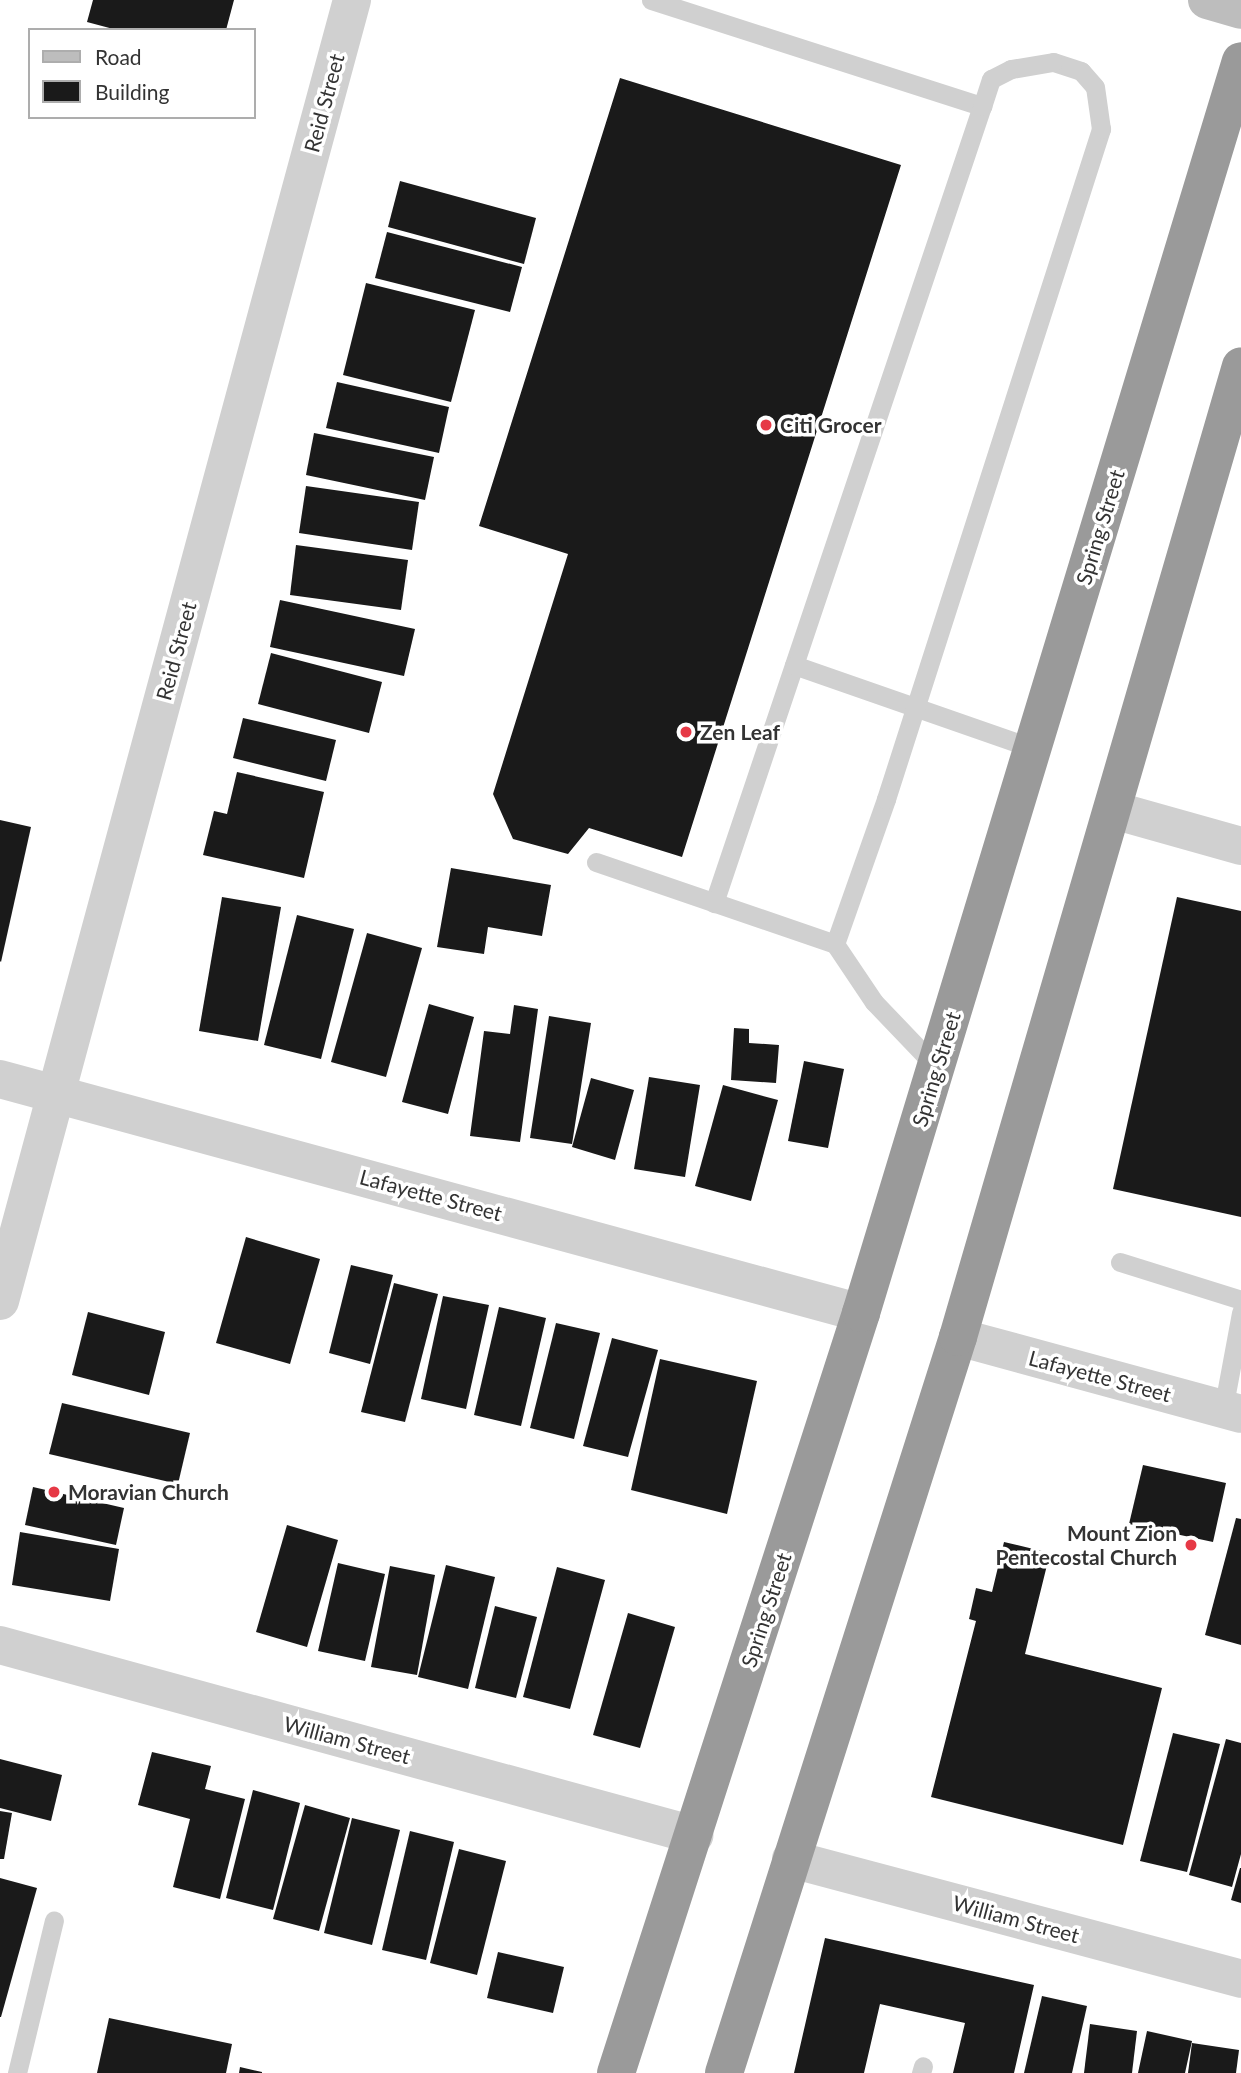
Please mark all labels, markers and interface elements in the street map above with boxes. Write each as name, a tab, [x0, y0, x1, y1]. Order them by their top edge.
legend	[28, 28, 256, 119]
text: Road	[95, 44, 142, 69]
street label: Reid Street	[299, 51, 349, 155]
text: Building	[95, 79, 170, 104]
place label: Citi Grocer	[780, 412, 882, 438]
marker: Citi Grocer	[758, 417, 774, 433]
street label: Spring Street	[1071, 466, 1129, 588]
street label: Reid Street	[151, 599, 201, 703]
place label: Zen Leaf	[700, 719, 780, 745]
marker: Zen Leaf	[678, 724, 694, 740]
street label: Spring Street	[907, 1008, 965, 1130]
street label: Lafayette Street	[357, 1164, 505, 1226]
street label: Lafayette Street	[1026, 1345, 1174, 1407]
place label: Moravian Church	[68, 1479, 229, 1505]
marker: Moravian Church	[46, 1484, 62, 1500]
place label: Mount Zion Pentecostal Church	[996, 1520, 1177, 1570]
marker: Mount Zion Pentecostal Church	[1183, 1537, 1199, 1553]
street label: Spring Street	[736, 1550, 796, 1670]
street label: William Street	[281, 1711, 413, 1769]
street label: William Street	[950, 1890, 1082, 1948]

